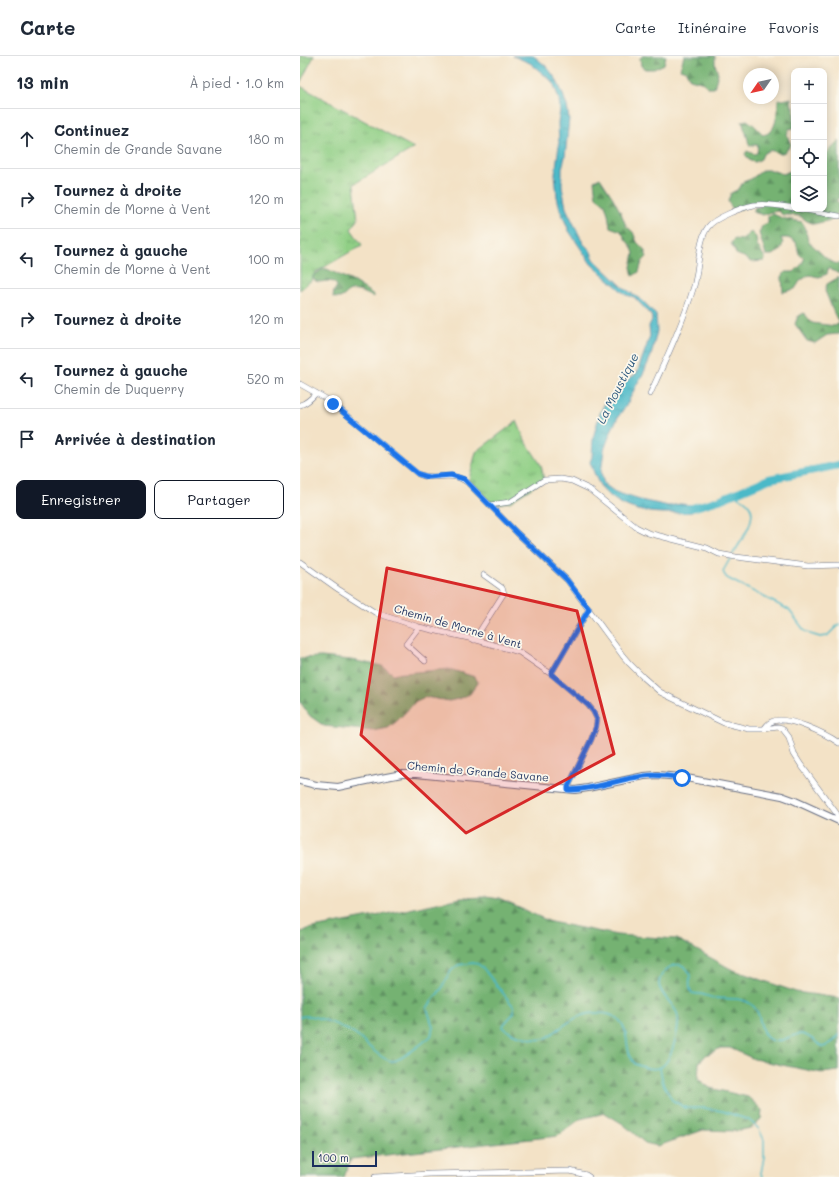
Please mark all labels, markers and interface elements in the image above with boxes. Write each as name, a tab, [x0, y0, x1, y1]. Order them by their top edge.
text: Carte	[20, 15, 75, 40]
text: Carte	[615, 18, 656, 37]
text: Itinéraire	[678, 18, 747, 37]
text: Favoris	[769, 18, 819, 37]
north arrow	[743, 68, 779, 104]
map controls	[791, 68, 827, 212]
button: +	[791, 68, 827, 104]
text: 13 min	[16, 71, 69, 93]
text: À pied · 1.0 km	[189, 74, 284, 91]
button: −	[791, 104, 827, 140]
text: Continuez	[54, 120, 129, 140]
icon: ahead	[16, 128, 38, 150]
text: 180 m	[248, 130, 284, 147]
text: Chemin de Grande Savane	[54, 140, 222, 157]
button: locate	[791, 140, 827, 176]
button: layers	[791, 176, 827, 212]
text: Tournez à droite	[54, 180, 182, 200]
icon: right	[16, 188, 38, 210]
text: 120 m	[248, 190, 284, 207]
text: Chemin de Morne à Vent	[54, 200, 210, 217]
text: Tournez à gauche	[54, 240, 188, 260]
icon: left	[16, 248, 38, 270]
text: 100 m	[248, 250, 284, 267]
text: Chemin de Morne à Vent	[54, 260, 210, 277]
icon: right	[16, 308, 38, 330]
text: Tournez à droite	[54, 309, 182, 329]
text: 120 m	[248, 310, 284, 327]
water label: La Moustique	[592, 350, 642, 426]
text: Tournez à gauche	[54, 360, 188, 380]
icon: left	[16, 368, 38, 390]
text: 520 m	[247, 370, 284, 387]
text: Chemin de Duquerry	[54, 380, 184, 397]
route end	[324, 395, 342, 413]
icon: arrive	[16, 428, 38, 450]
text: Arrivée à destination	[54, 429, 216, 449]
button: Enregistrer	[16, 480, 146, 519]
button: Partager	[154, 480, 284, 519]
street label: Chemin de Morne à Vent	[392, 601, 524, 651]
street label: Chemin de Grande Savane	[406, 757, 550, 785]
route start	[673, 769, 691, 787]
scale bar	[312, 1149, 377, 1168]
text: 100 m	[318, 1150, 349, 1165]

